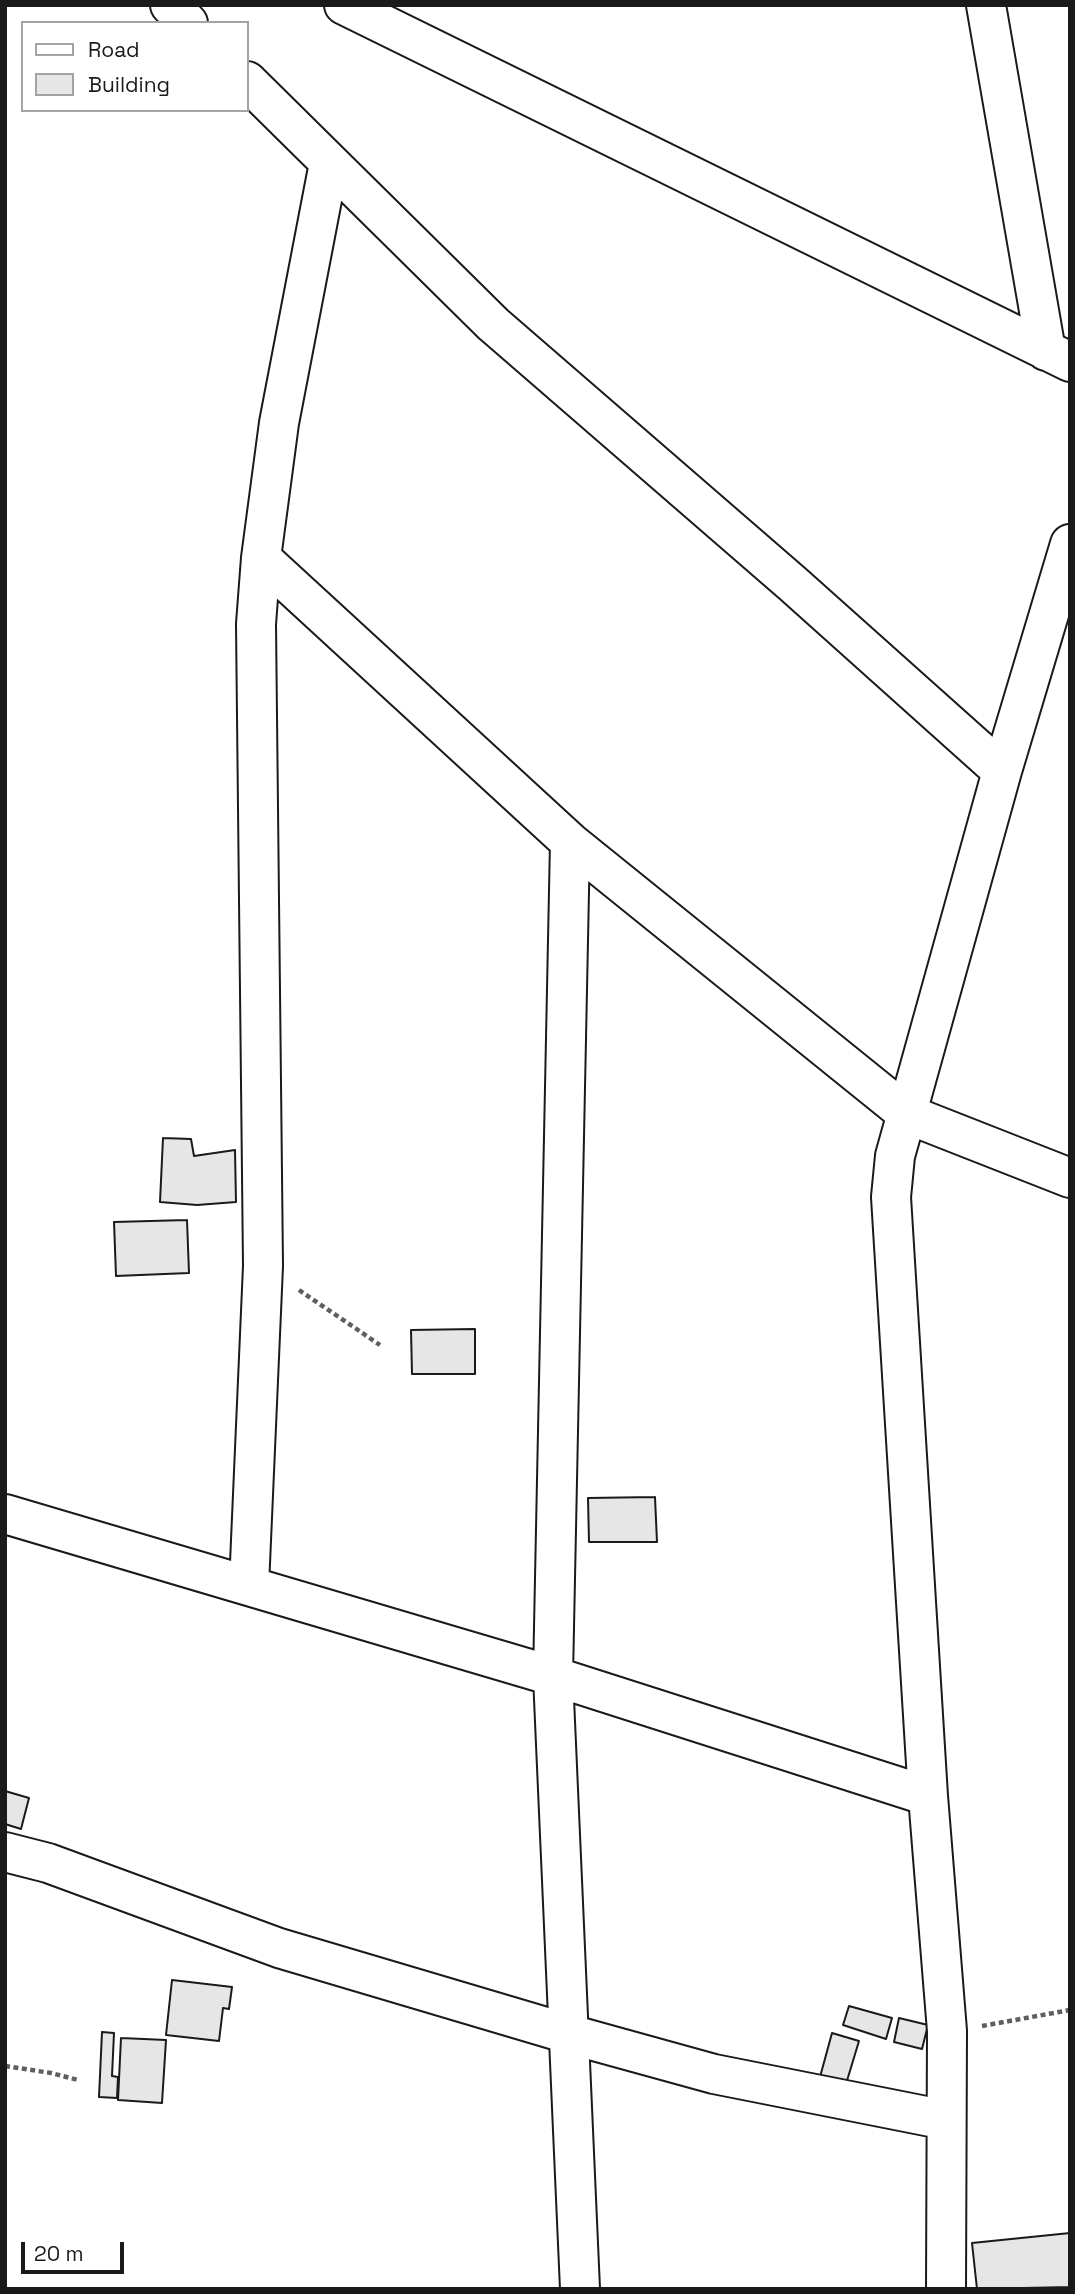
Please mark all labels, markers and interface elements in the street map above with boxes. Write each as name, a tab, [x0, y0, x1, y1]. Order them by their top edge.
legend	[21, 21, 248, 112]
text: Road	[88, 36, 140, 63]
text: Building	[88, 71, 170, 98]
scale bar	[24, 2228, 128, 2272]
text: 20 m	[34, 2240, 84, 2267]

